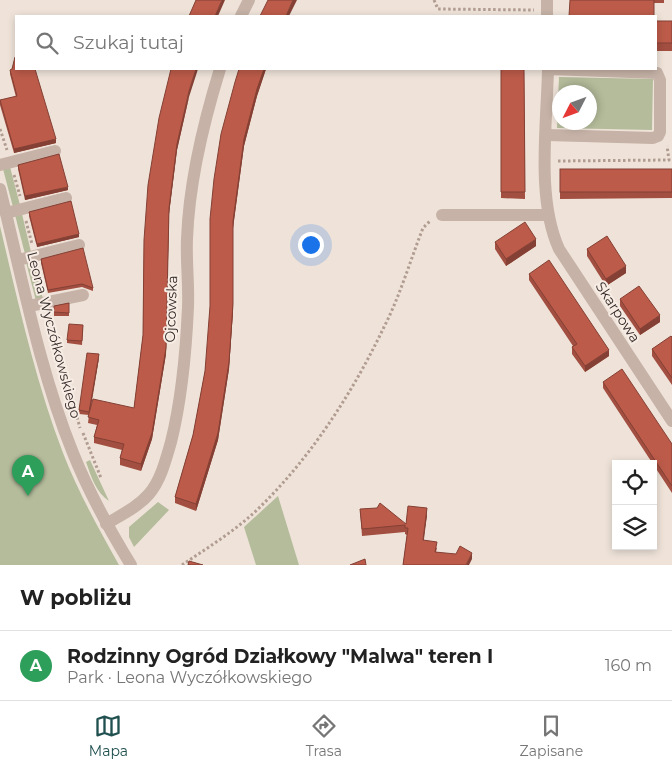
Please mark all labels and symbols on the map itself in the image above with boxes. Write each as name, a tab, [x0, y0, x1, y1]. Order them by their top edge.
north arrow	[552, 85, 597, 130]
your location	[298, 232, 324, 258]
street label: Leona Wyczółkowskiego	[23, 250, 85, 421]
street label: Ojcowska	[161, 275, 181, 343]
street label: Skarpowa	[592, 278, 644, 346]
pin: A	[12, 455, 44, 496]

